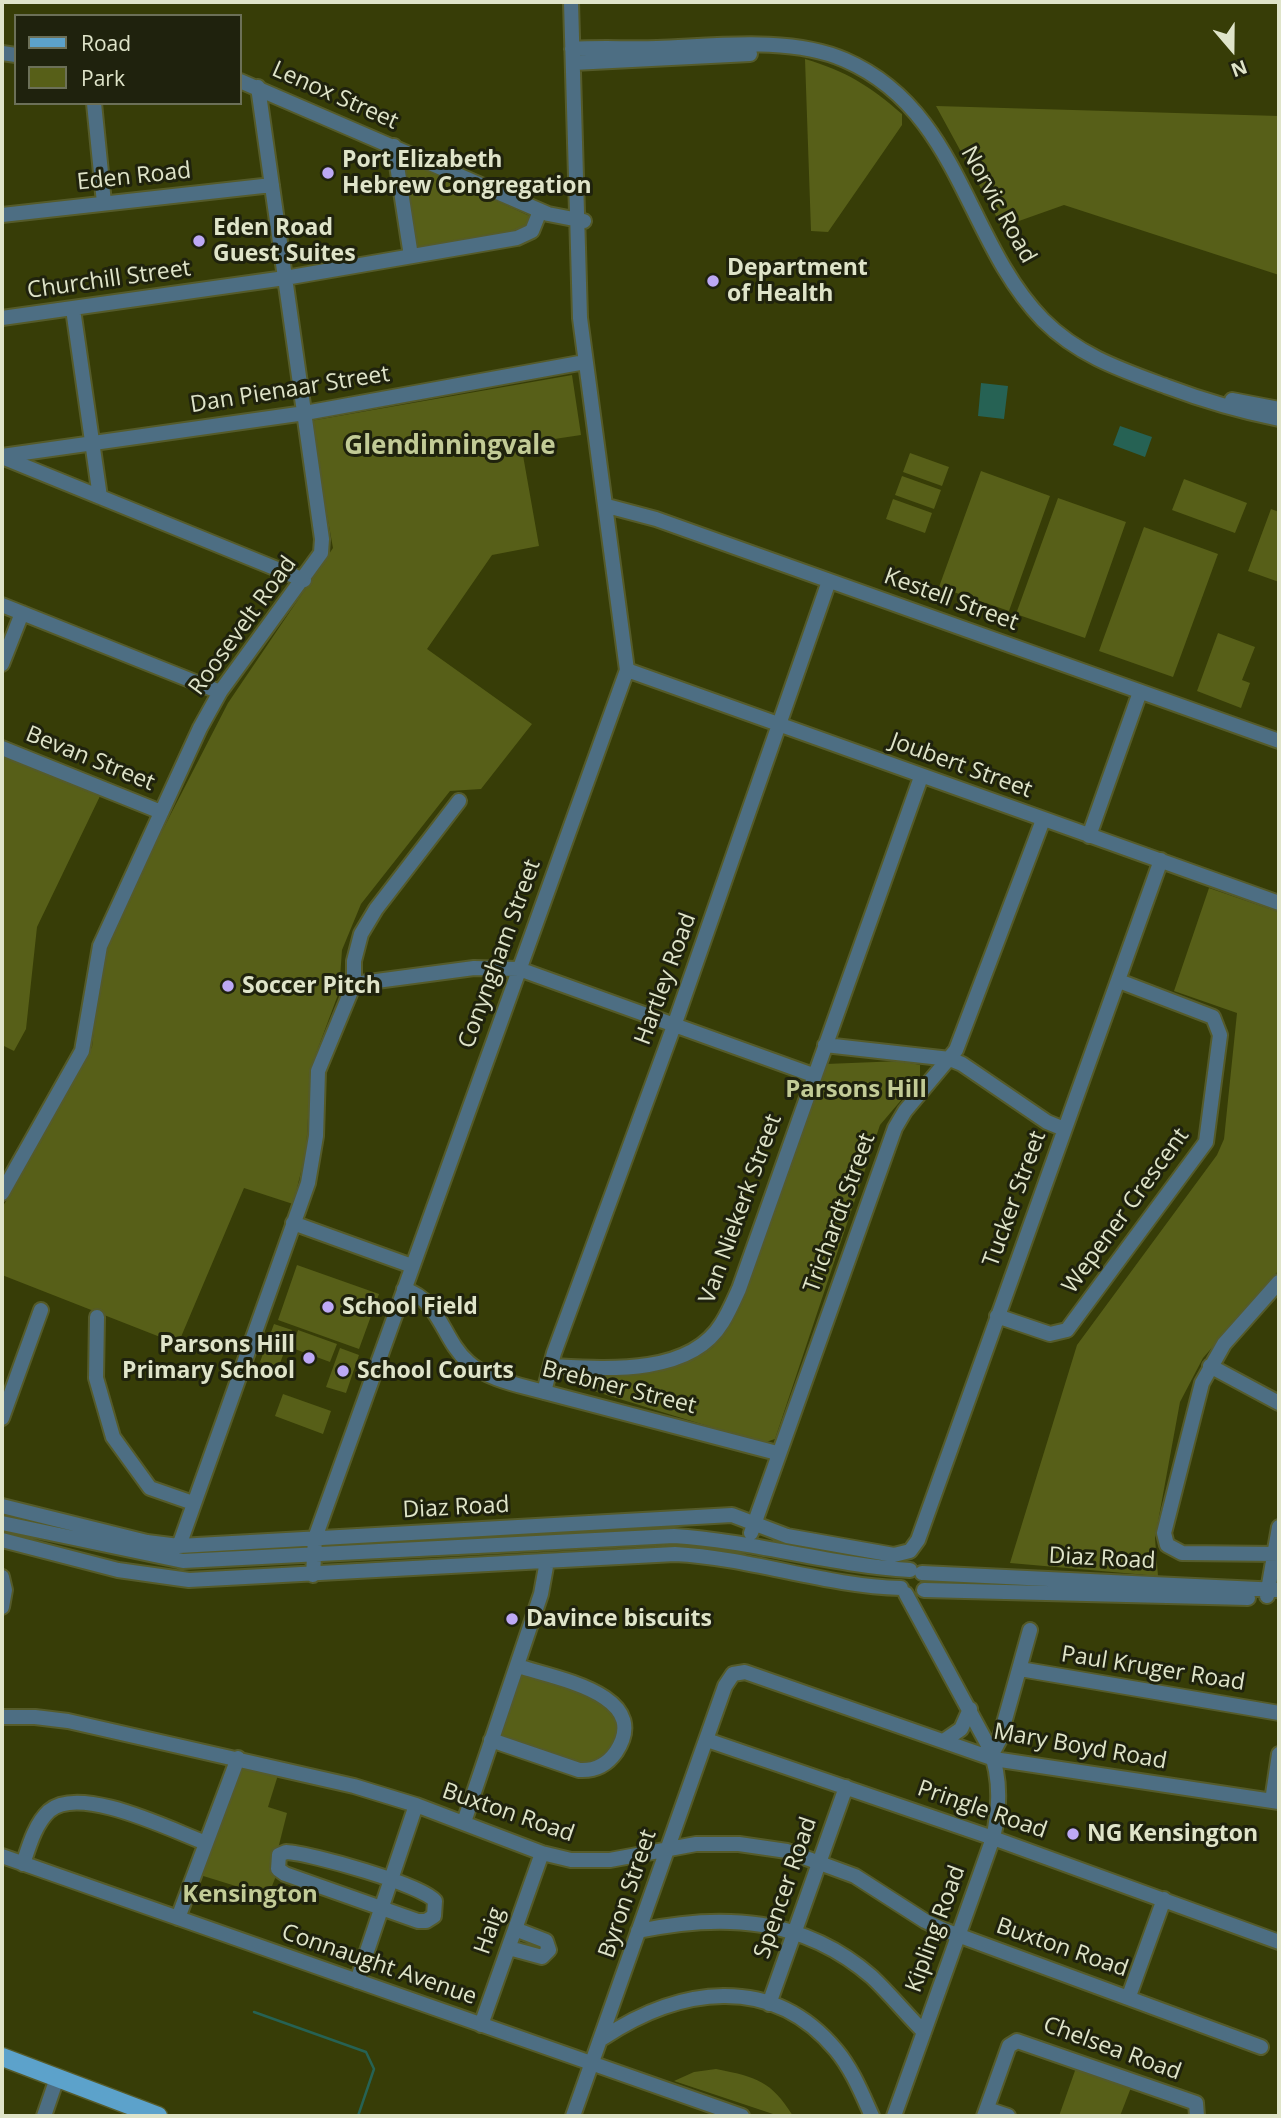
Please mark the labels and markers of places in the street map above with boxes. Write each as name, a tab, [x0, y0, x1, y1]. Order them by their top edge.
place label: Port Elizabeth Hebrew Congregation	[342, 146, 592, 200]
marker: Port Elizabeth Hebrew Congregation	[320, 165, 336, 181]
place label: Eden Road Guest Suites	[213, 214, 356, 268]
marker: Eden Road Guest Suites	[191, 233, 207, 249]
place label: Department of Health	[727, 254, 868, 308]
marker: Department of Health	[705, 273, 721, 289]
place label: Soccer Pitch	[242, 972, 381, 1000]
marker: Soccer Pitch	[220, 978, 236, 994]
place label: School Field	[342, 1293, 478, 1321]
marker: School Field	[320, 1299, 336, 1315]
place label: Parsons Hill Primary School	[122, 1331, 295, 1385]
marker: Parsons Hill Primary School	[301, 1350, 317, 1366]
place label: School Courts	[357, 1357, 514, 1385]
marker: School Courts	[335, 1363, 351, 1379]
place label: Davince biscuits	[526, 1605, 712, 1633]
marker: Davince biscuits	[504, 1611, 520, 1627]
place label: NG Kensington	[1087, 1820, 1258, 1848]
marker: NG Kensington	[1065, 1826, 1081, 1842]

